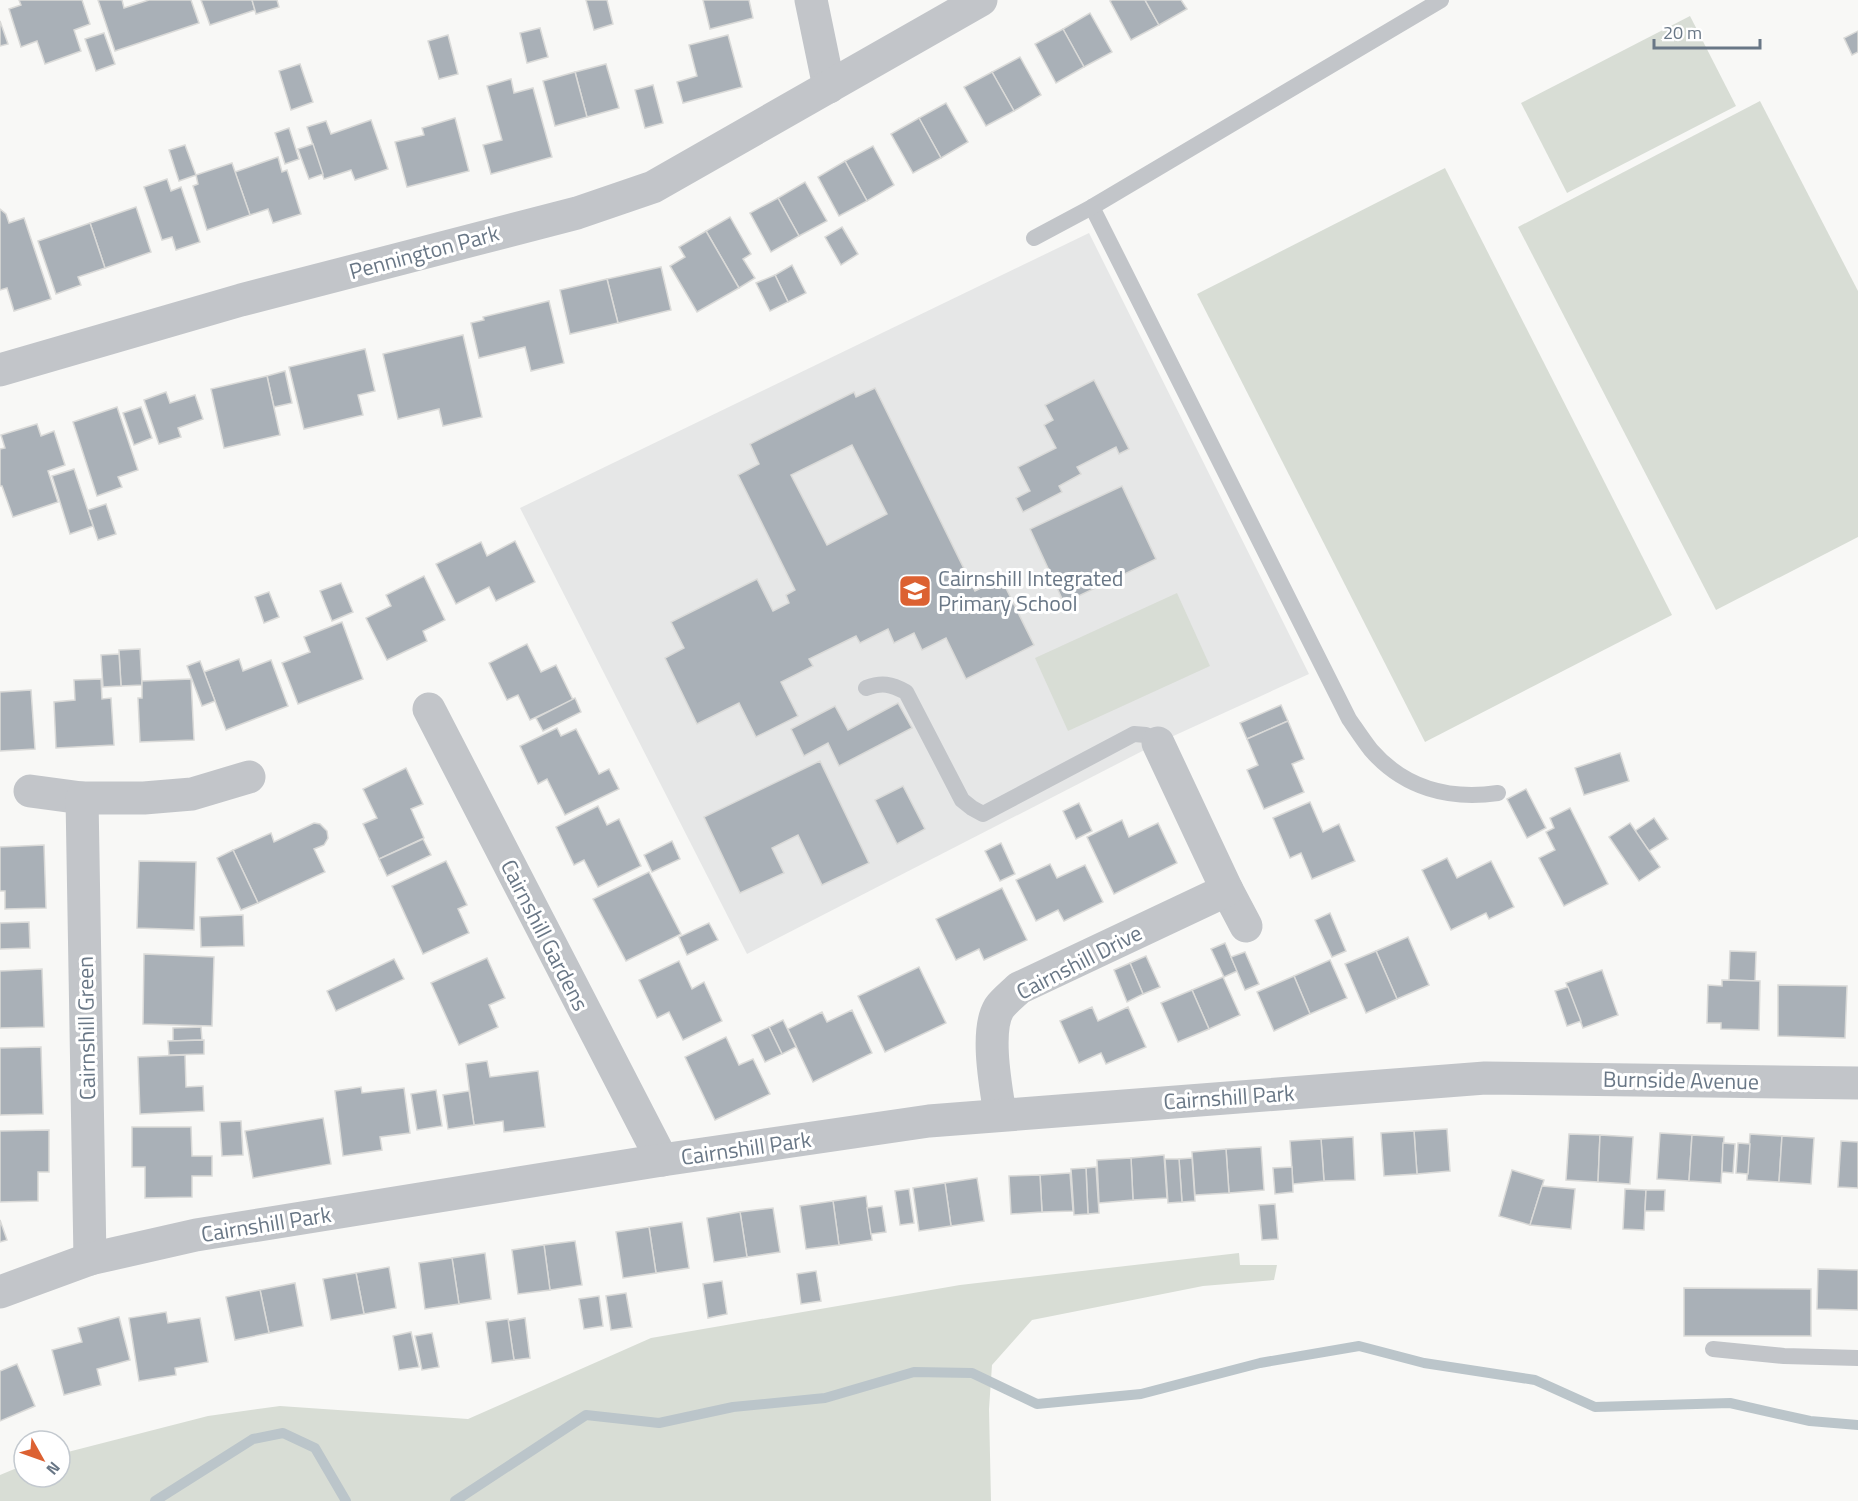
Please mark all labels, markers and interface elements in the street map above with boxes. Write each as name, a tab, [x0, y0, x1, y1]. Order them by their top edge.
scale bar	[1654, 12, 1760, 50]
text: 20 m	[1663, 19, 1702, 46]
street label: Pennington Park	[345, 216, 503, 288]
place label: Cairnshill Integrated Primary School	[938, 561, 1124, 620]
school or university icon: Cairnshill Integrated Primary School	[897, 573, 933, 609]
street label: Cairnshill Gardens	[492, 853, 598, 1017]
street label: Cairnshill Drive	[1010, 916, 1148, 1008]
street label: Cairnshill Green	[68, 956, 104, 1100]
street label: Burnside Avenue	[1603, 1062, 1759, 1098]
street label: Cairnshill Park	[1162, 1075, 1296, 1119]
street label: Cairnshill Park	[679, 1122, 814, 1174]
street label: Cairnshill Park	[199, 1197, 334, 1251]
north arrow	[12, 1429, 72, 1489]
text: N	[41, 1457, 66, 1481]

